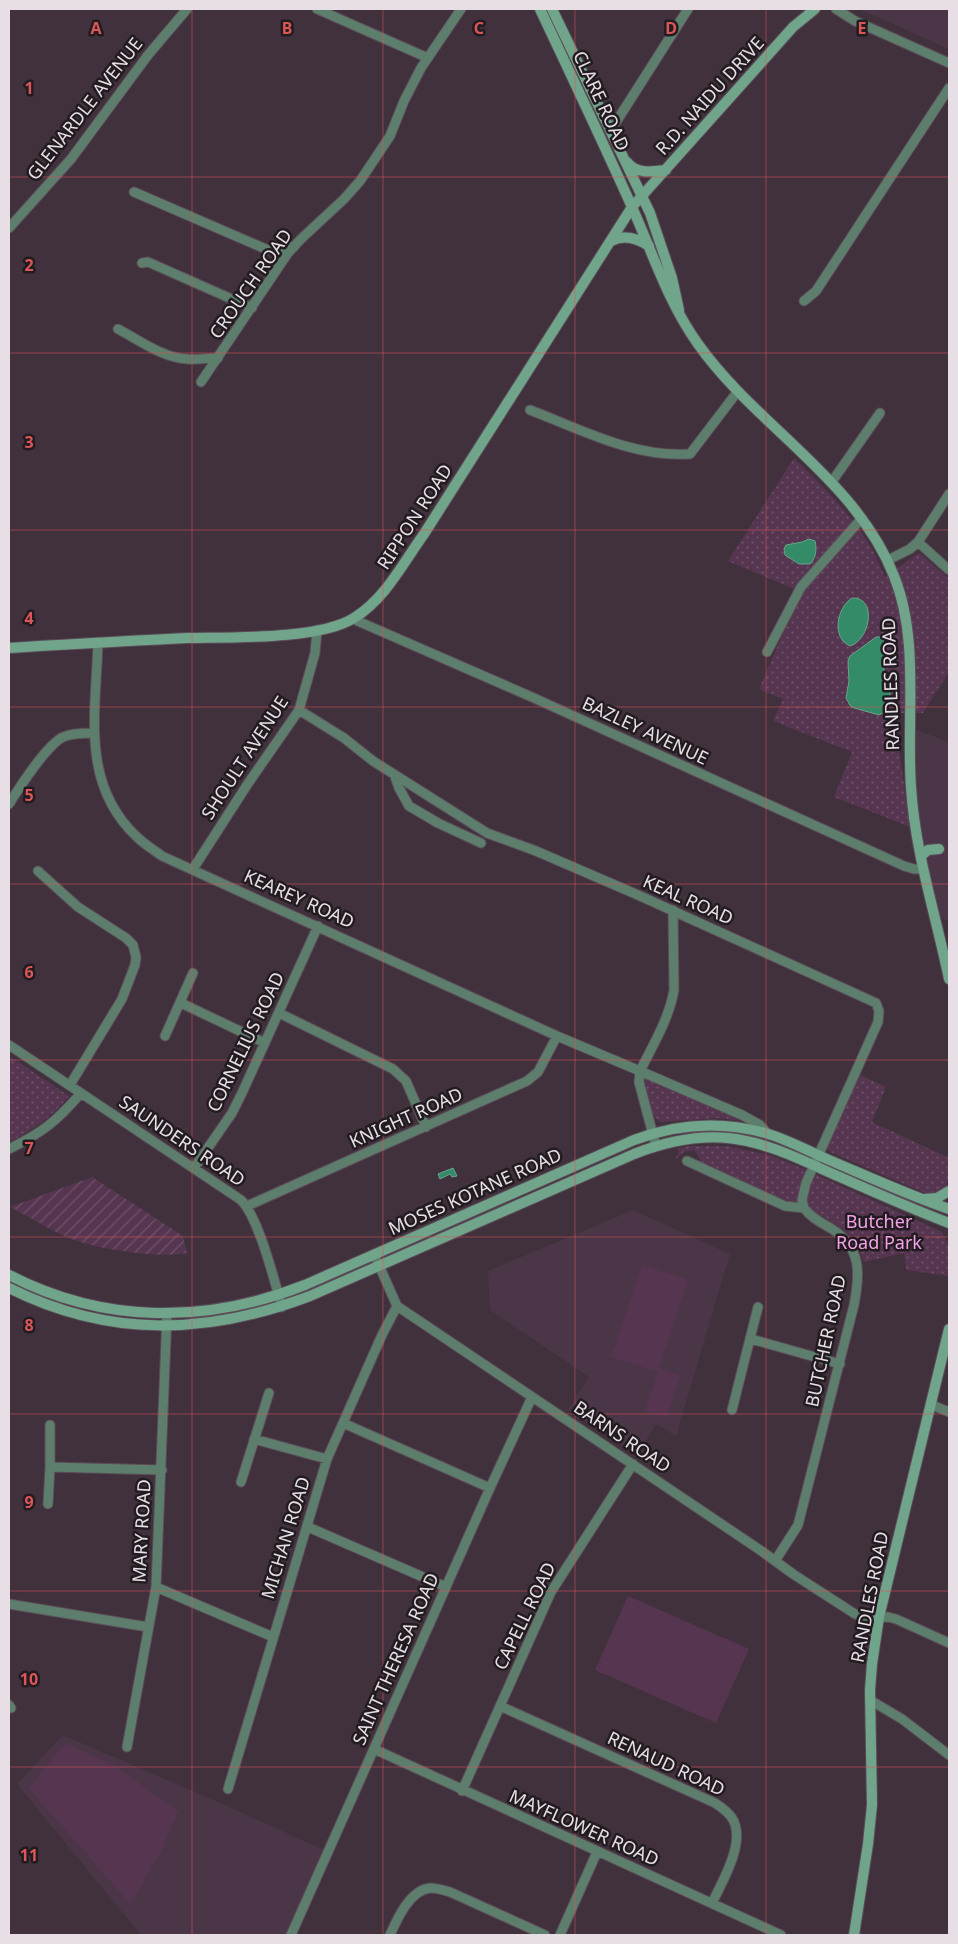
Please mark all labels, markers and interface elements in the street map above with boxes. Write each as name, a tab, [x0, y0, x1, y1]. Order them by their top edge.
text: A	[90, 17, 102, 39]
text: B	[282, 17, 292, 39]
text: C	[474, 17, 484, 39]
text: D	[665, 17, 677, 39]
text: E	[858, 17, 867, 39]
street label: R.D. NAIDU DRIVE	[650, 31, 769, 160]
street label: GLENARDLE AVENUE	[21, 32, 147, 185]
street label: CLARE ROAD	[568, 47, 636, 154]
text: 1	[24, 77, 34, 99]
street label: CROUCH ROAD	[203, 224, 297, 343]
text: 2	[24, 254, 34, 276]
text: 3	[24, 431, 34, 453]
street label: RIPPON ROAD	[371, 459, 457, 574]
text: 4	[24, 607, 34, 629]
street label: RANDLES ROAD	[876, 617, 904, 751]
street label: BAZLEY AVENUE	[579, 690, 712, 770]
street label: SHOULT AVENUE	[195, 691, 293, 824]
text: 5	[24, 784, 34, 806]
street label: KEAREY ROAD	[241, 863, 358, 933]
street label: KEAL ROAD	[640, 869, 737, 930]
text: 6	[24, 961, 34, 983]
street label: CORNELIUS ROAD	[201, 968, 289, 1115]
street label: KNIGHT ROAD	[345, 1081, 466, 1153]
street label: SAUNDERS ROAD	[115, 1089, 250, 1191]
text: 7	[24, 1137, 34, 1159]
street label: MOSES KOTANE ROAD	[384, 1142, 565, 1240]
park label: Butcher Road Park	[836, 1209, 922, 1254]
street label: BUTCHER ROAD	[799, 1272, 851, 1409]
text: 8	[24, 1314, 34, 1336]
street label: BARNS ROAD	[569, 1395, 676, 1477]
street label: MICHAN ROAD	[255, 1474, 315, 1602]
street label: MARY ROAD	[126, 1479, 156, 1583]
text: 9	[24, 1491, 34, 1513]
street label: RANDLES ROAD	[845, 1529, 893, 1664]
street label: CAPELL ROAD	[488, 1558, 561, 1673]
street label: SAINT THERESA ROAD	[346, 1569, 444, 1748]
text: 10	[20, 1668, 38, 1690]
street label: RENAUD ROAD	[604, 1725, 729, 1801]
street label: MAYFLOWER ROAD	[506, 1783, 663, 1871]
text: 11	[20, 1844, 38, 1866]

